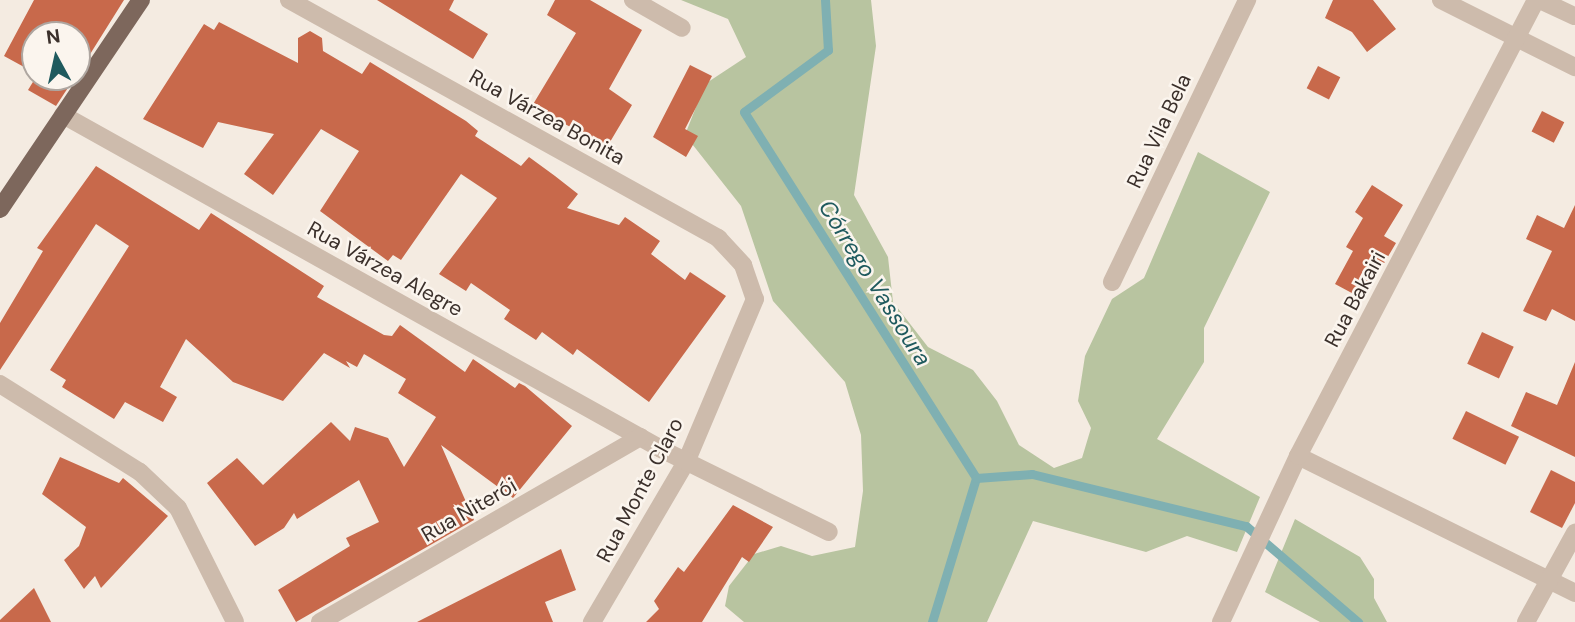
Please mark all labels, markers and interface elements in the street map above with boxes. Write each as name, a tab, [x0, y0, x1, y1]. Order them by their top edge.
north arrow	[21, 21, 91, 91]
text: N	[45, 23, 62, 50]
street label: Rua Várzea Bonita	[465, 64, 629, 170]
street label: Rua Vila Bela	[1122, 70, 1196, 192]
water label: Córrego Vassoura	[813, 195, 937, 371]
street label: Rua Várzea Alegre	[303, 216, 467, 322]
street label: Rua Bakairi	[1319, 247, 1391, 351]
street label: Rua Monte Claro	[591, 413, 689, 567]
street label: Rua Niterói	[417, 473, 521, 547]

